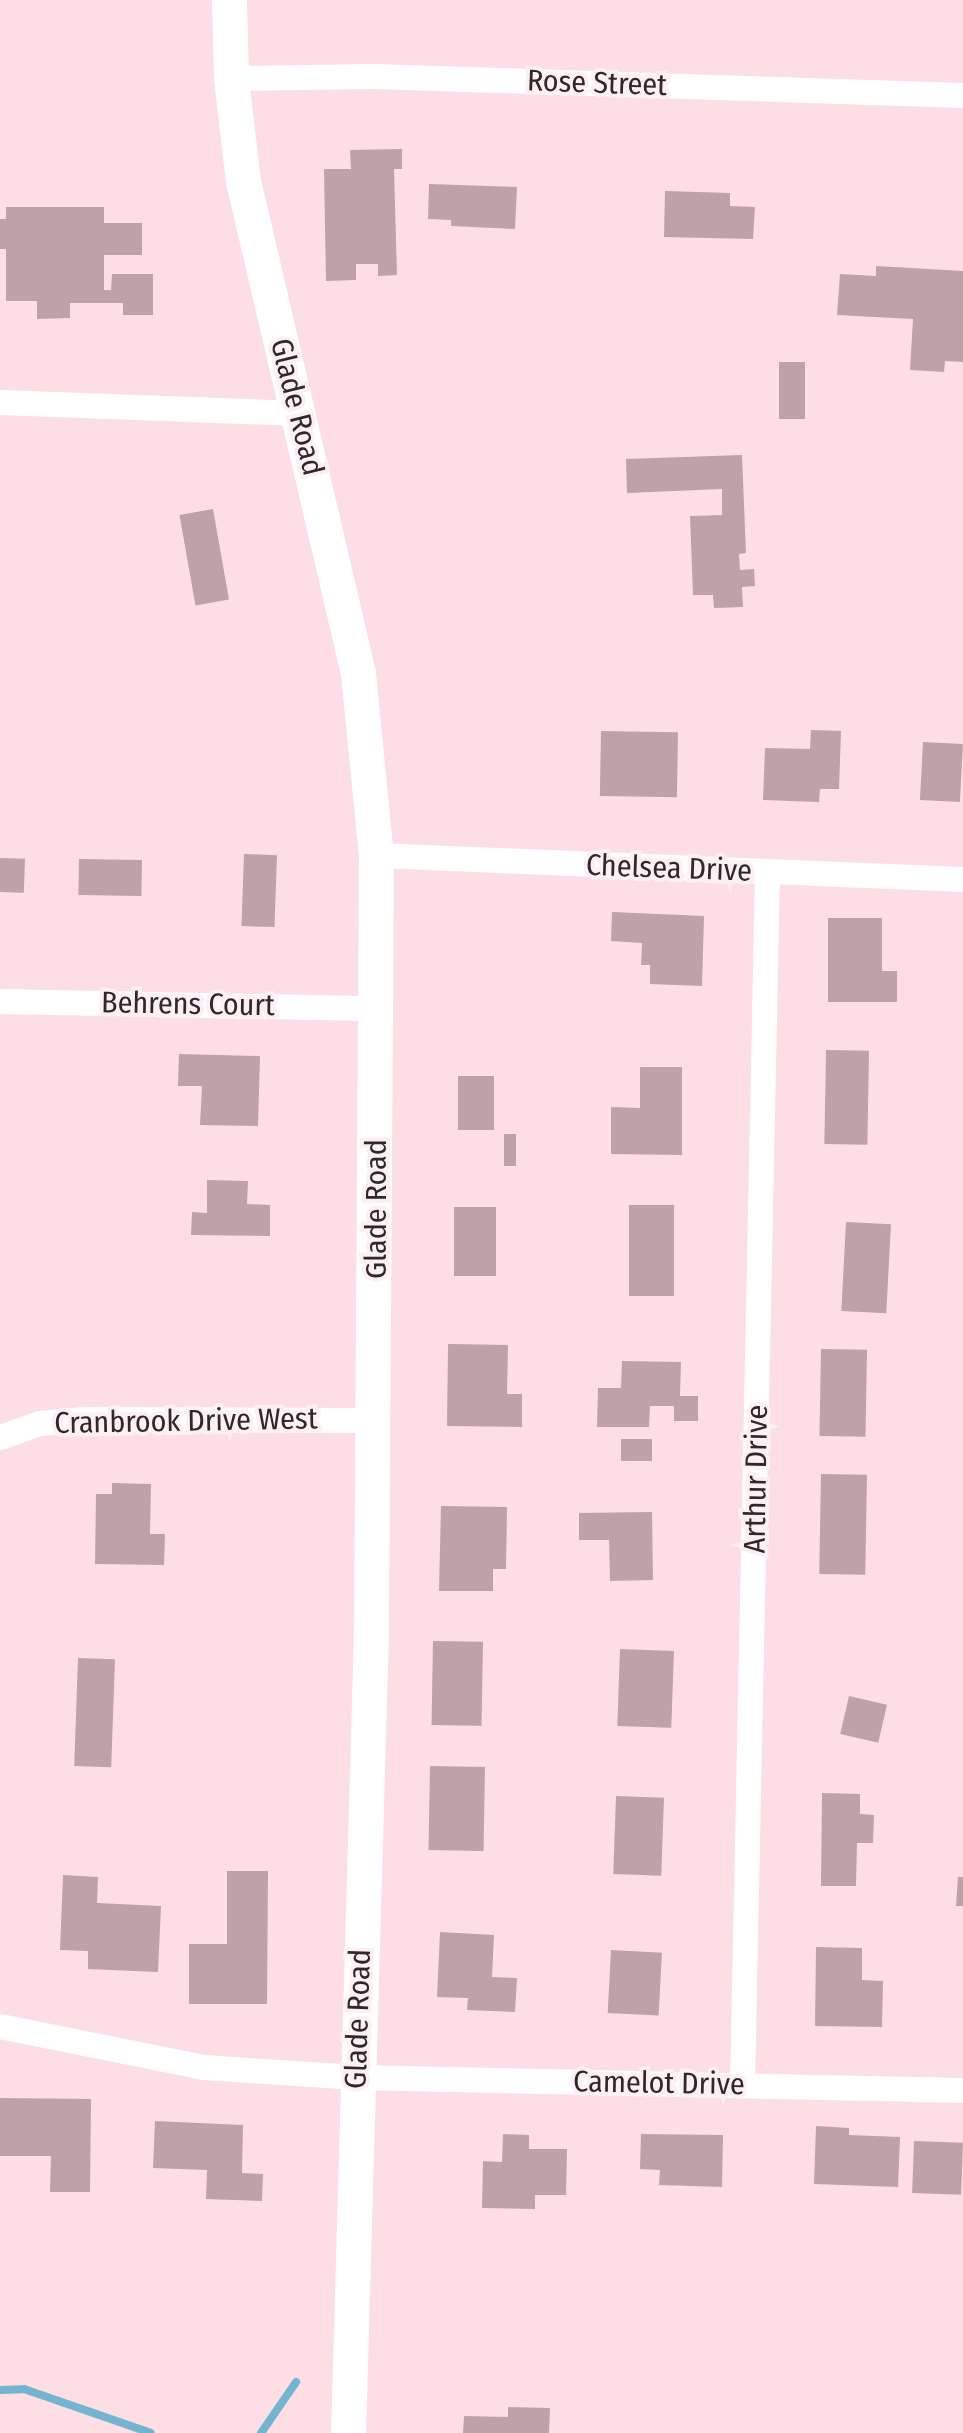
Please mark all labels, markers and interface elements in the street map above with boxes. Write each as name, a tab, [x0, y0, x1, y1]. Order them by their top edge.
street label: Rose Street	[526, 63, 668, 103]
street label: Glade Road	[263, 335, 331, 479]
street label: Chelsea Drive	[585, 847, 753, 889]
street label: Behrens Court	[101, 984, 275, 1024]
street label: Glade Road	[358, 1139, 394, 1279]
street label: Cranbrook Drive West	[54, 1401, 318, 1441]
street label: Arthur Drive	[737, 1404, 775, 1554]
street label: Glade Road	[338, 1949, 378, 2089]
street label: Camelot Drive	[573, 2064, 745, 2102]

